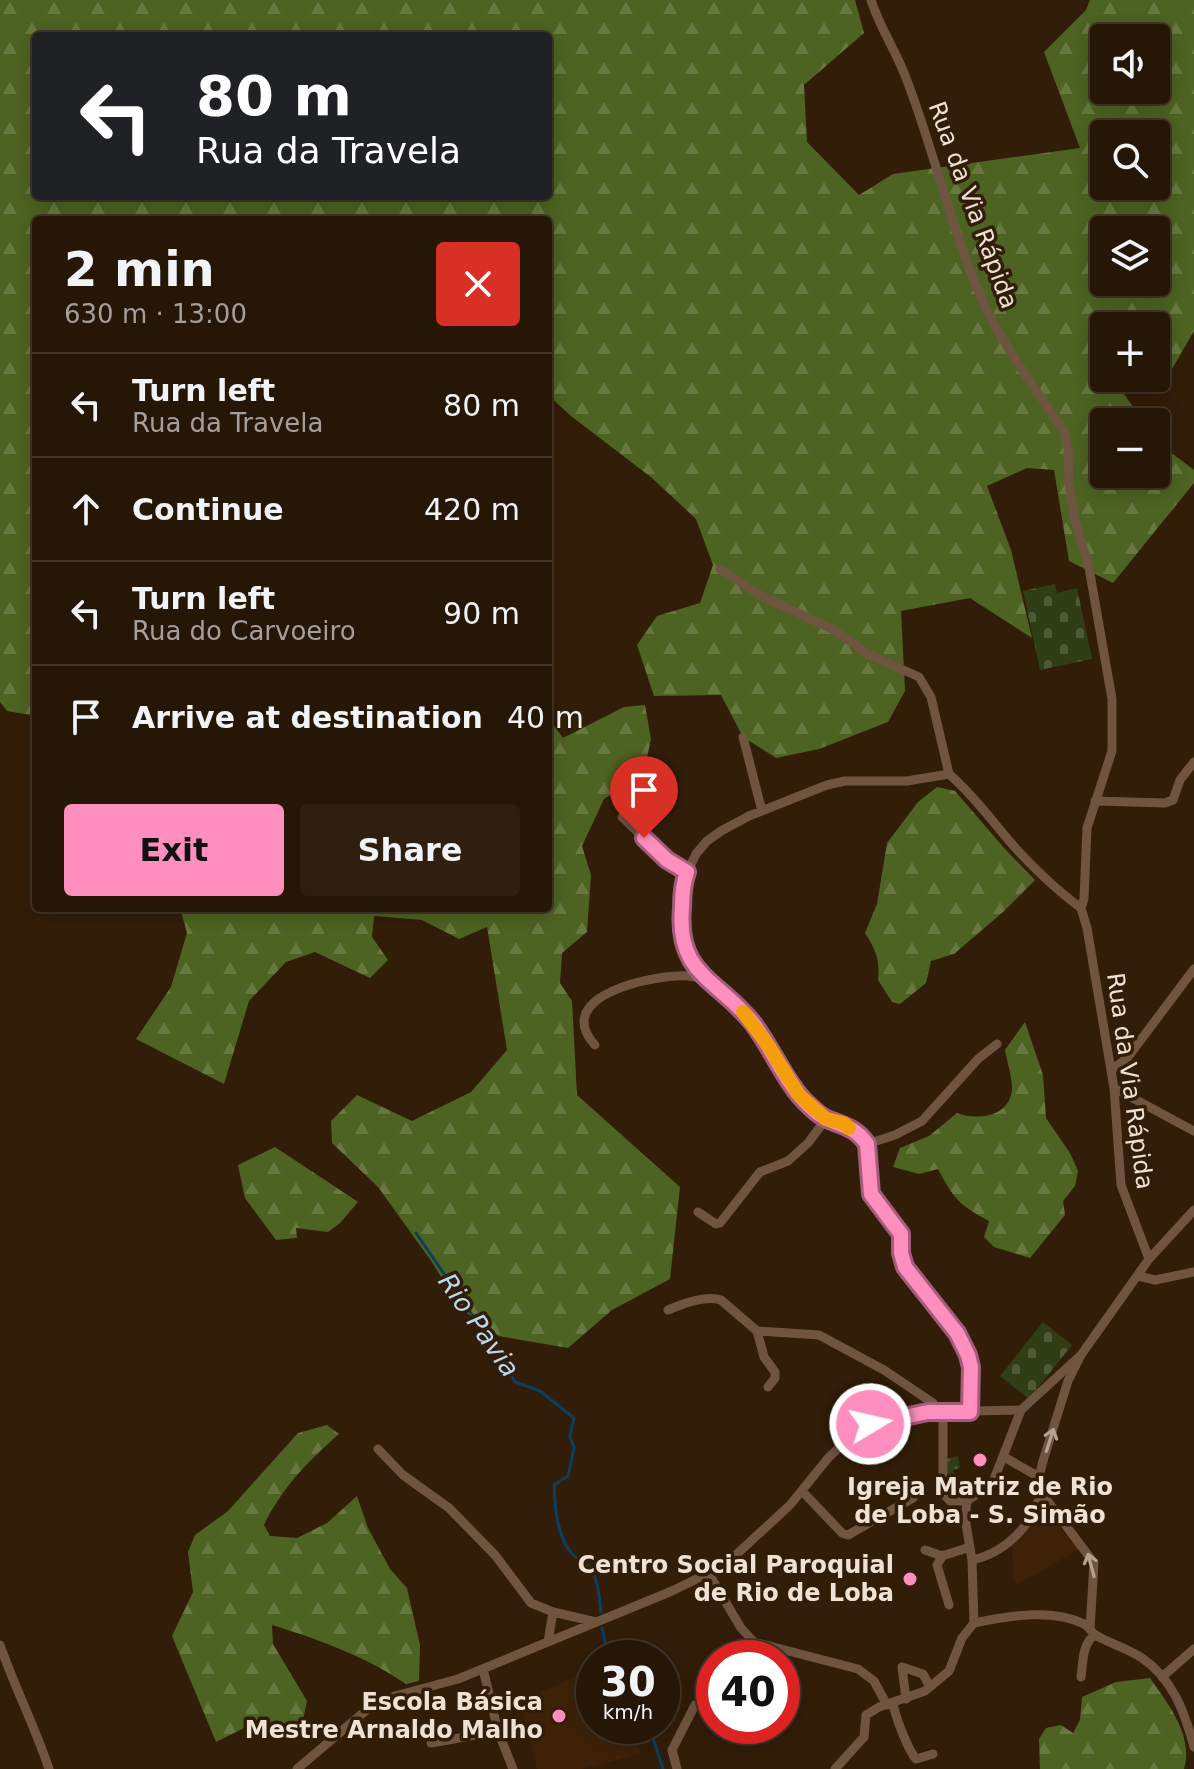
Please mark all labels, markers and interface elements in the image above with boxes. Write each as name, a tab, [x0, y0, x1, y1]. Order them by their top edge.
map controls	[1090, 24, 1170, 488]
button: sound	[1090, 24, 1170, 104]
text: 80 m	[196, 63, 352, 128]
icon: left	[64, 64, 168, 168]
street label: Rua da Via Rápida	[923, 98, 1023, 312]
button: search	[1090, 120, 1170, 200]
text: Rua da Travela	[196, 130, 461, 171]
button: layers	[1090, 216, 1170, 296]
text: 2 min	[64, 241, 215, 297]
button: close	[436, 242, 520, 326]
text: 630 m · 13:00	[64, 299, 247, 329]
button: +	[1090, 312, 1170, 392]
text: Turn left	[132, 373, 275, 408]
icon: left	[64, 383, 108, 427]
text: 80 m	[443, 388, 520, 423]
text: Rua da Travela	[132, 408, 324, 438]
button: −	[1090, 408, 1170, 488]
icon: ahead	[64, 487, 108, 531]
text: Continue	[132, 492, 284, 527]
text: 420 m	[424, 492, 520, 527]
text: Turn left	[132, 581, 275, 616]
icon: left	[64, 591, 108, 635]
text: 90 m	[443, 596, 520, 631]
text: Rua do Carvoeiro	[132, 616, 356, 646]
icon: arrive	[64, 695, 108, 739]
text: Arrive at destination	[132, 700, 483, 735]
text: 40 m	[507, 700, 584, 735]
pin	[610, 756, 678, 838]
icon: arrive	[622, 768, 666, 812]
button: Exit	[64, 804, 284, 896]
button: Share	[300, 804, 520, 896]
street label: Rua da Via Rápida	[1101, 971, 1159, 1191]
water label: Rio Pavia	[432, 1267, 526, 1383]
position arrow	[828, 1382, 912, 1466]
one-way arrow	[1043, 1427, 1058, 1452]
marker: Igreja Matriz de Rio de Loba - S. Simão	[971, 1451, 989, 1469]
place label: Igreja Matriz de Rio de Loba - S. Simão	[847, 1473, 1113, 1529]
place label: Centro Social Paroquial de Rio de Loba	[577, 1551, 894, 1607]
one-way arrow	[1083, 1553, 1098, 1578]
marker: Centro Social Paroquial de Rio de Loba	[901, 1570, 919, 1588]
speed limit sign: 40	[696, 1640, 800, 1744]
text: 30	[600, 1659, 656, 1705]
place label: Escola Básica Mestre Arnaldo Malho	[245, 1688, 543, 1744]
text: km/h	[603, 1700, 653, 1724]
marker: Escola Básica Mestre Arnaldo Malho	[550, 1707, 568, 1725]

